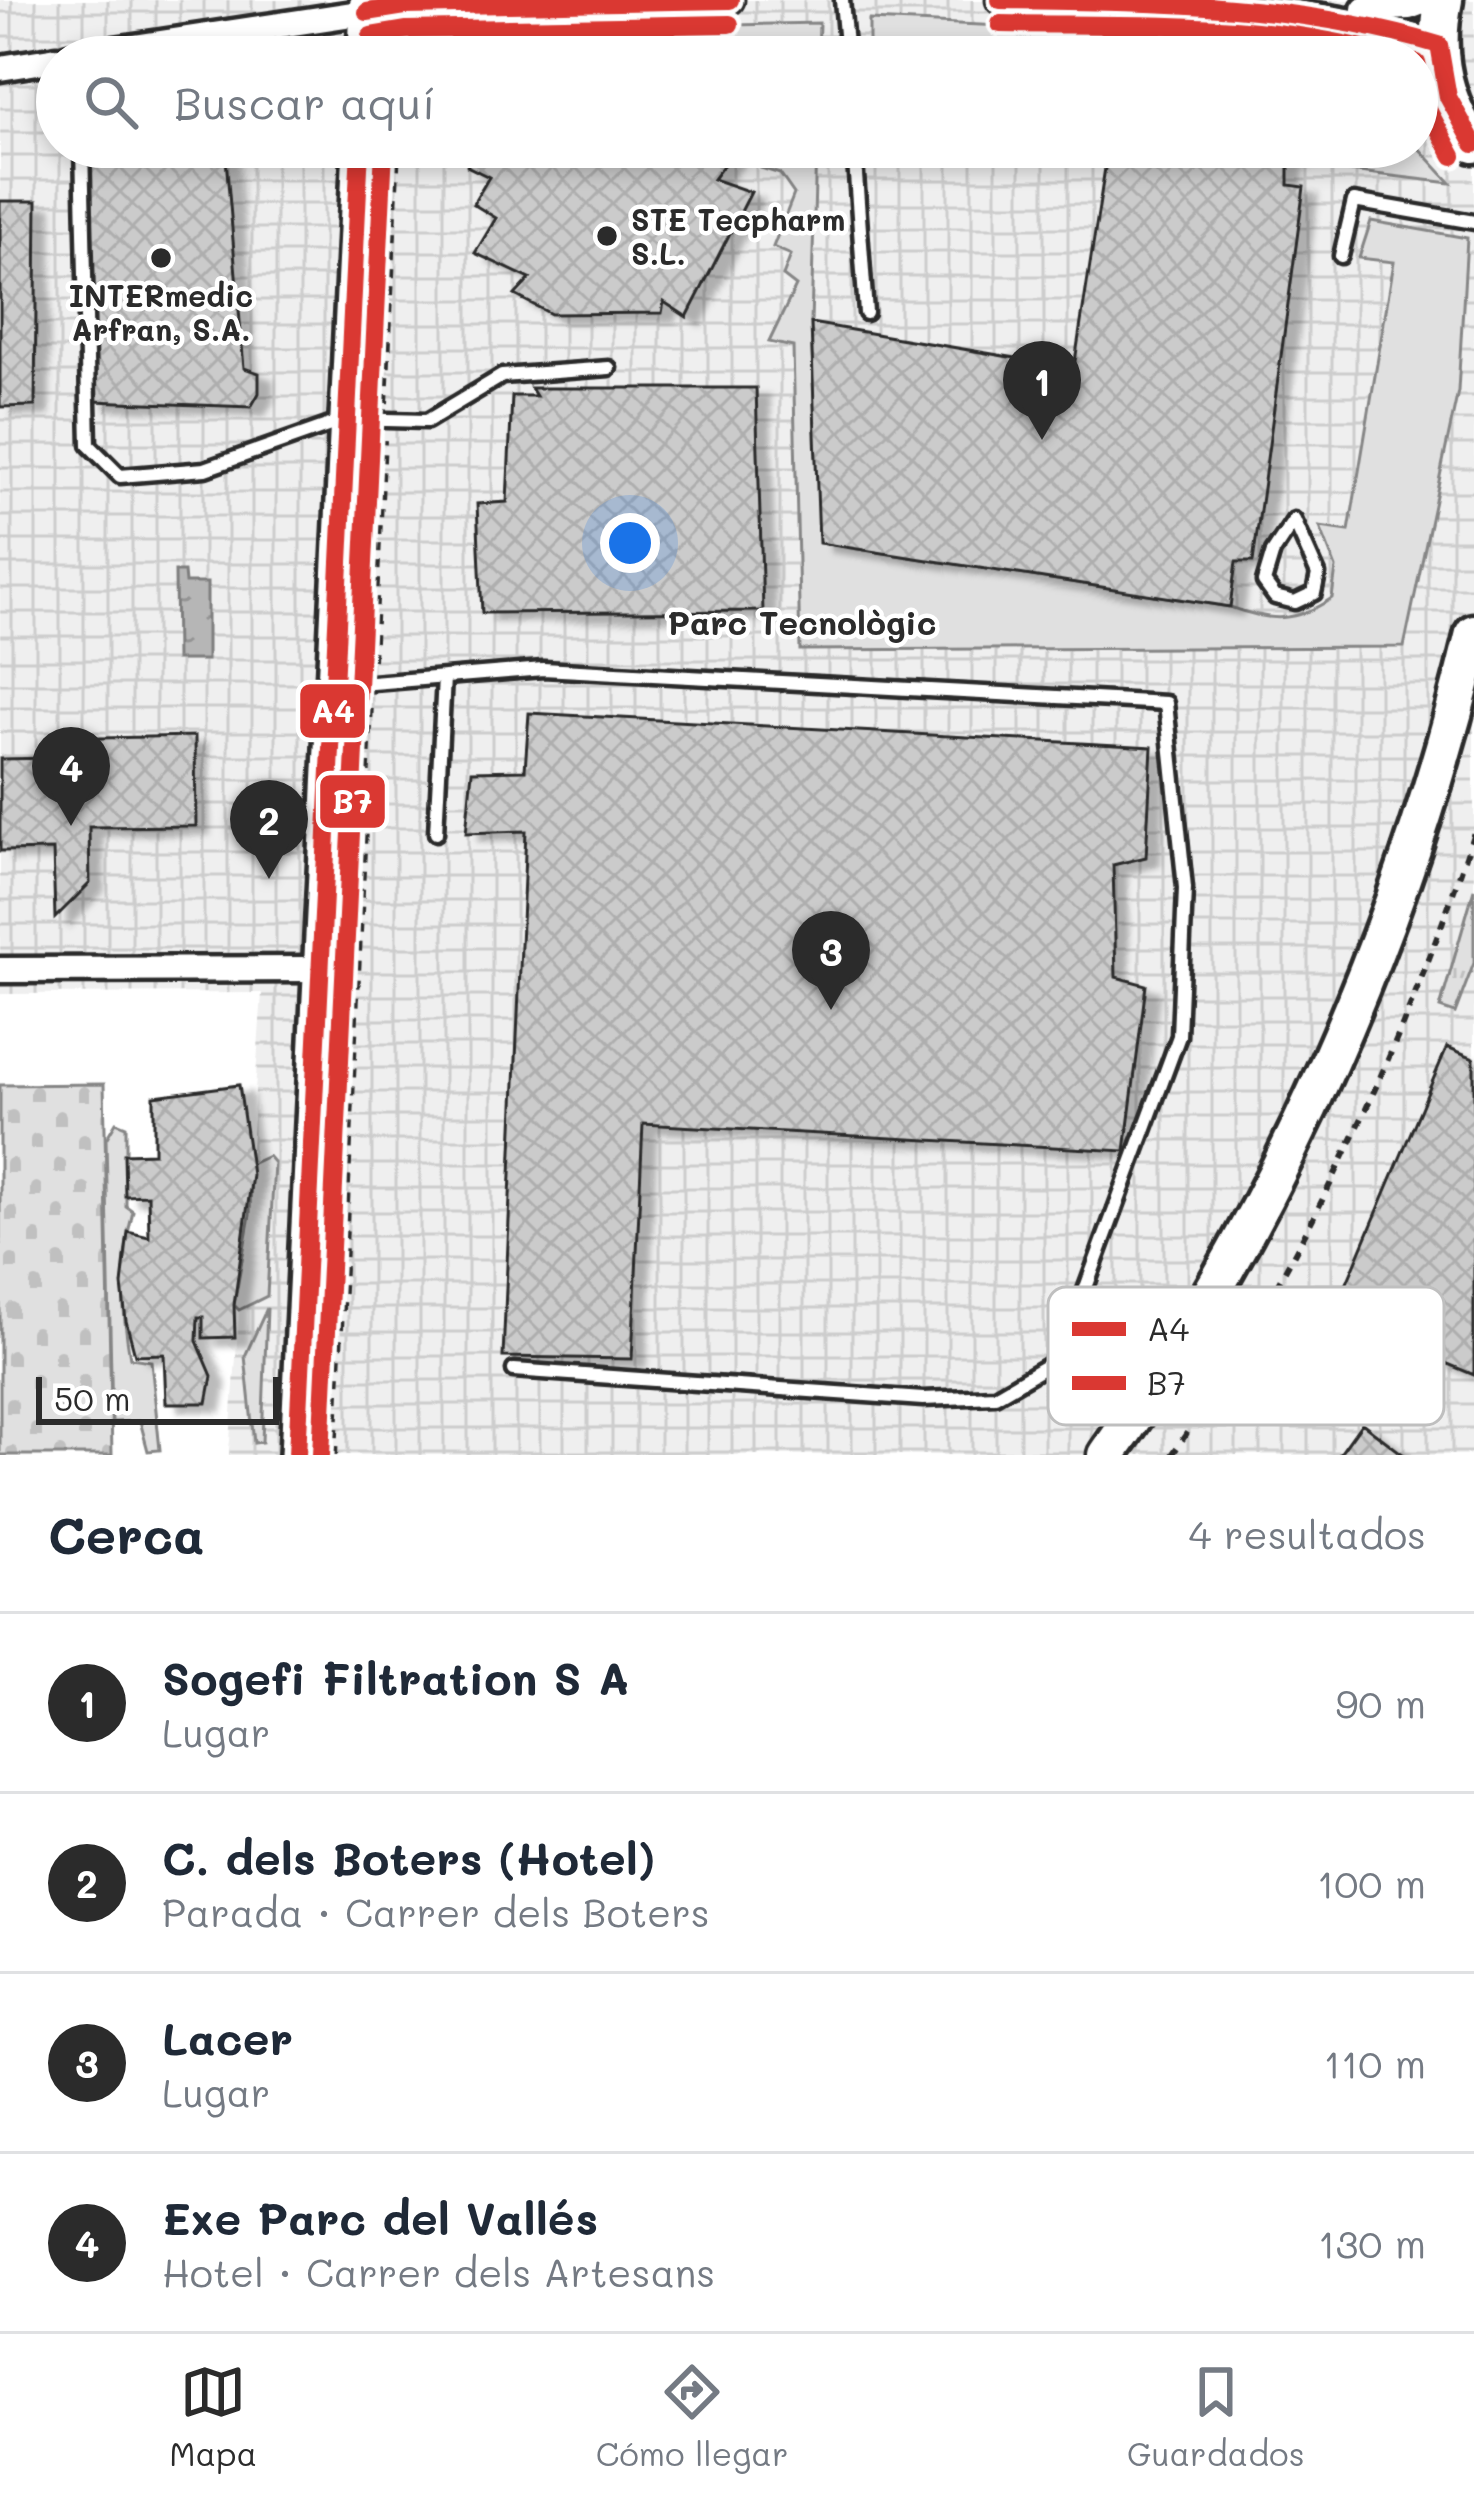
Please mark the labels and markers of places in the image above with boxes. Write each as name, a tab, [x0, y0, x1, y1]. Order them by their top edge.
place label: STE Tecpharm S.L.	[631, 199, 845, 273]
marker: STE Tecpharm S.L.	[594, 223, 620, 249]
marker: INTERmedic Arfran, S.A.	[148, 245, 174, 271]
place label: INTERmedic Arfran, S.A.	[69, 275, 253, 349]
pin: 1	[1003, 341, 1081, 440]
pin: 4	[32, 727, 110, 826]
pin: 2	[230, 780, 308, 879]
pin: 3	[792, 911, 870, 1010]

